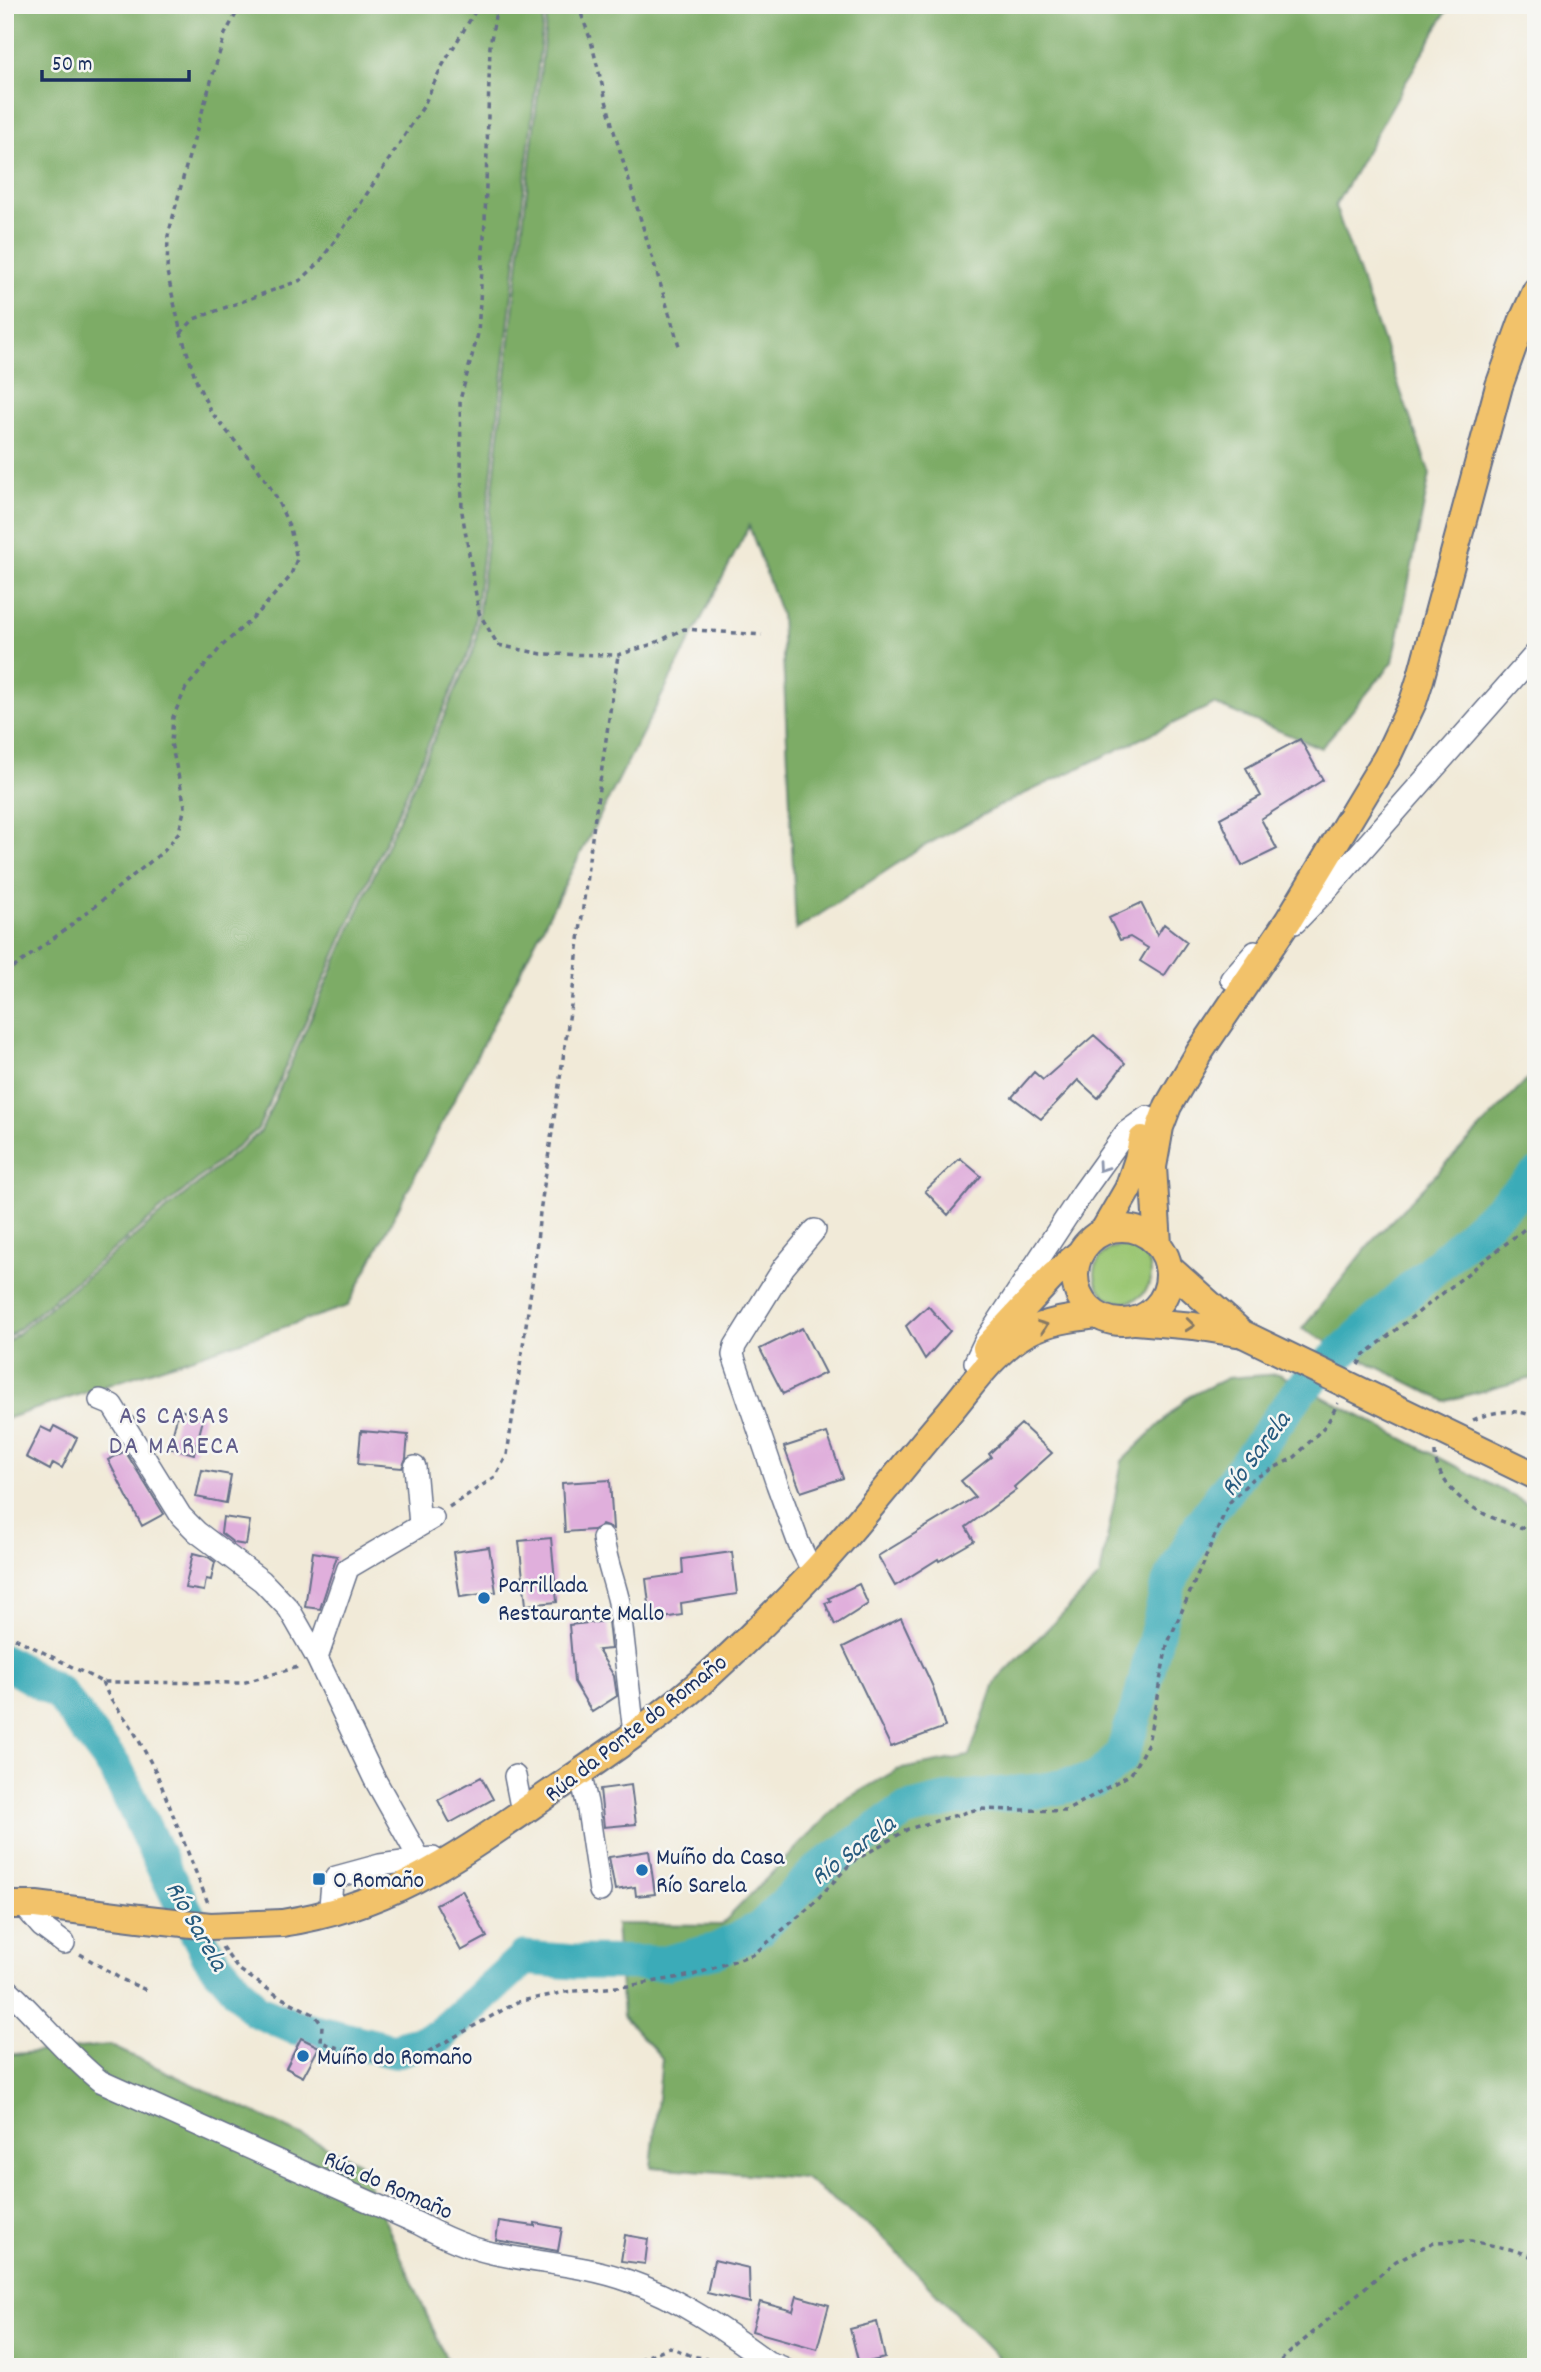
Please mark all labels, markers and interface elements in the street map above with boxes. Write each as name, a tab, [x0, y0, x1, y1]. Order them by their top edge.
scale bar	[42, 38, 189, 82]
text: 50 m	[52, 51, 92, 81]
one-way arrow	[1097, 1159, 1110, 1172]
one-way arrow	[1184, 1318, 1196, 1333]
one-way arrow	[1037, 1320, 1049, 1334]
district label: AS CASAS DA MARECA	[109, 1399, 241, 1466]
water label: Río Sarela	[1212, 1403, 1302, 1505]
place label: Parrillada Restaurante Mallo	[498, 1570, 664, 1632]
marker: Parrillada Restaurante Mallo	[476, 1590, 492, 1606]
street label: Rúa da Ponte do Romaño	[538, 1647, 735, 1812]
water label: Río Sarela	[804, 1806, 906, 1896]
place label: Muíño da Casa Río Sarela	[656, 1842, 785, 1904]
marker: Muíño da Casa Río Sarela	[634, 1862, 650, 1878]
place label: O Romaño	[333, 1865, 424, 1899]
marker: O Romaño	[311, 1871, 327, 1887]
water label: Río Sarela	[154, 1875, 236, 1980]
place label: Muíño do Romaño	[317, 2042, 472, 2076]
marker: Muíño do Romaño	[295, 2048, 311, 2064]
street label: Rúa do Romaño	[318, 2143, 458, 2230]

